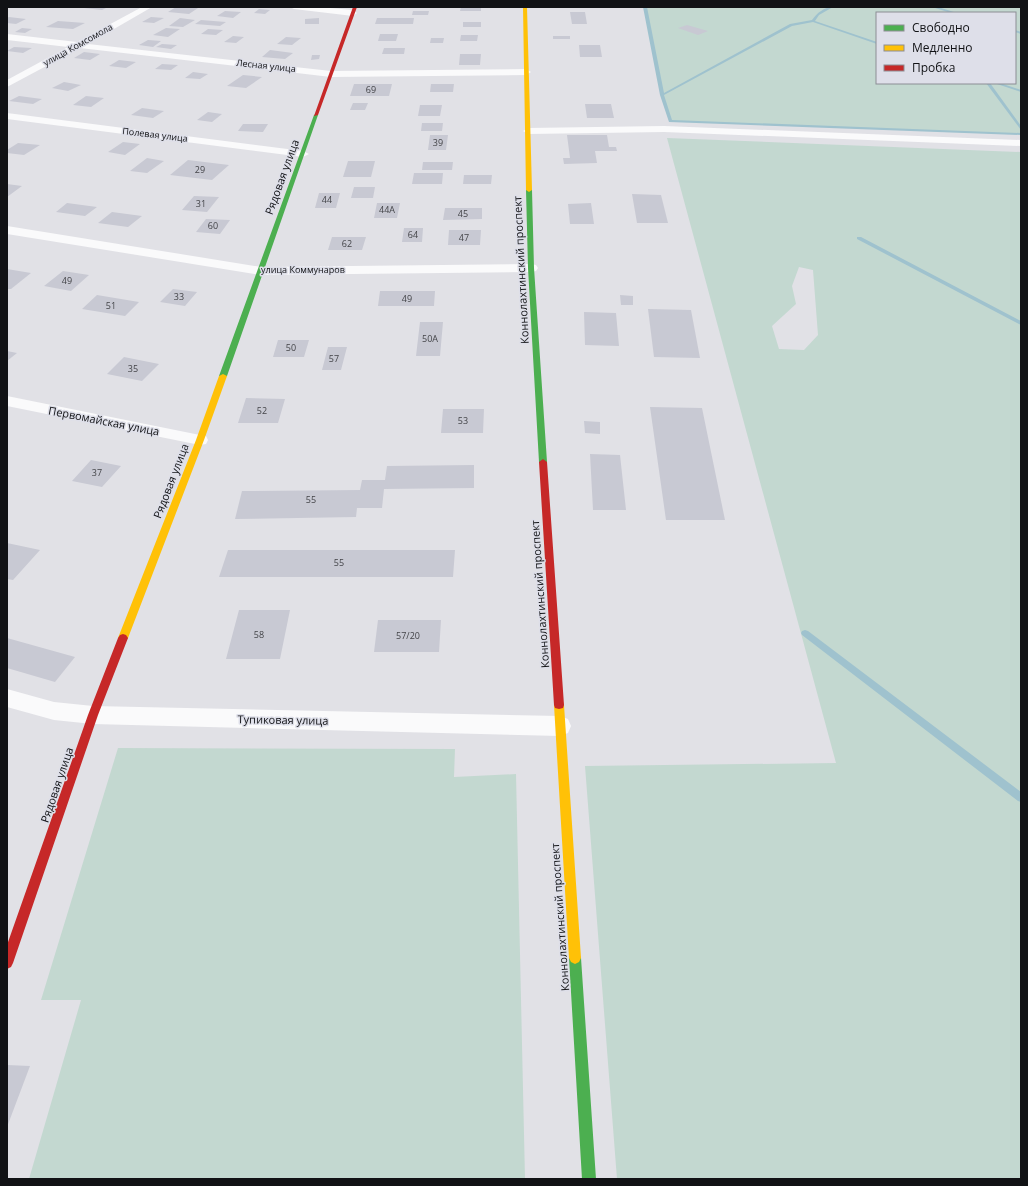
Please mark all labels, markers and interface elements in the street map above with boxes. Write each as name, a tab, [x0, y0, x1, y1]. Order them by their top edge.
legend	[876, 12, 1016, 84]
text: Свободно	[912, 19, 970, 36]
street label: улица Комсомола	[41, 20, 115, 69]
text: Медленно	[912, 39, 972, 56]
street label: Лесная улица	[236, 56, 296, 75]
text: Пробка	[912, 59, 955, 76]
house number: 69	[366, 83, 376, 96]
street label: Полевая улица	[122, 124, 188, 145]
house number: 39	[433, 136, 443, 149]
street label: Рядовая улица	[261, 137, 302, 216]
house number: 29	[195, 163, 205, 176]
house number: 44	[322, 193, 332, 206]
street label: Коннолахтинский проспект	[509, 196, 532, 344]
house number: 31	[196, 197, 206, 210]
house number: 44А	[379, 203, 395, 216]
house number: 45	[458, 207, 468, 220]
house number: 60	[208, 219, 218, 232]
house number: 64	[408, 228, 418, 241]
house number: 47	[459, 231, 469, 244]
house number: 62	[342, 237, 352, 250]
street label: улица Коммунаров	[261, 263, 345, 276]
house number: 49	[62, 274, 72, 287]
house number: 33	[174, 290, 184, 303]
house number: 49	[402, 292, 412, 305]
house number: 51	[106, 299, 116, 312]
house number: 50А	[422, 332, 438, 345]
house number: 50	[286, 341, 296, 354]
house number: 57	[329, 352, 339, 365]
house number: 35	[128, 362, 138, 375]
street label: Первомайская улица	[47, 402, 161, 439]
house number: 52	[257, 404, 267, 417]
house number: 53	[458, 414, 468, 427]
street label: Рядовая улица	[149, 441, 192, 520]
house number: 37	[92, 466, 102, 479]
house number: 55	[306, 493, 316, 506]
street label: Коннолахтинский проспект	[527, 520, 552, 669]
house number: 55	[334, 556, 344, 569]
house number: 58	[254, 628, 264, 641]
house number: 57/20	[396, 629, 420, 642]
street label: Тупиковая улица	[237, 711, 329, 728]
street label: Рядовая улица	[37, 745, 76, 825]
street label: Коннолахтинский проспект	[547, 843, 572, 992]

